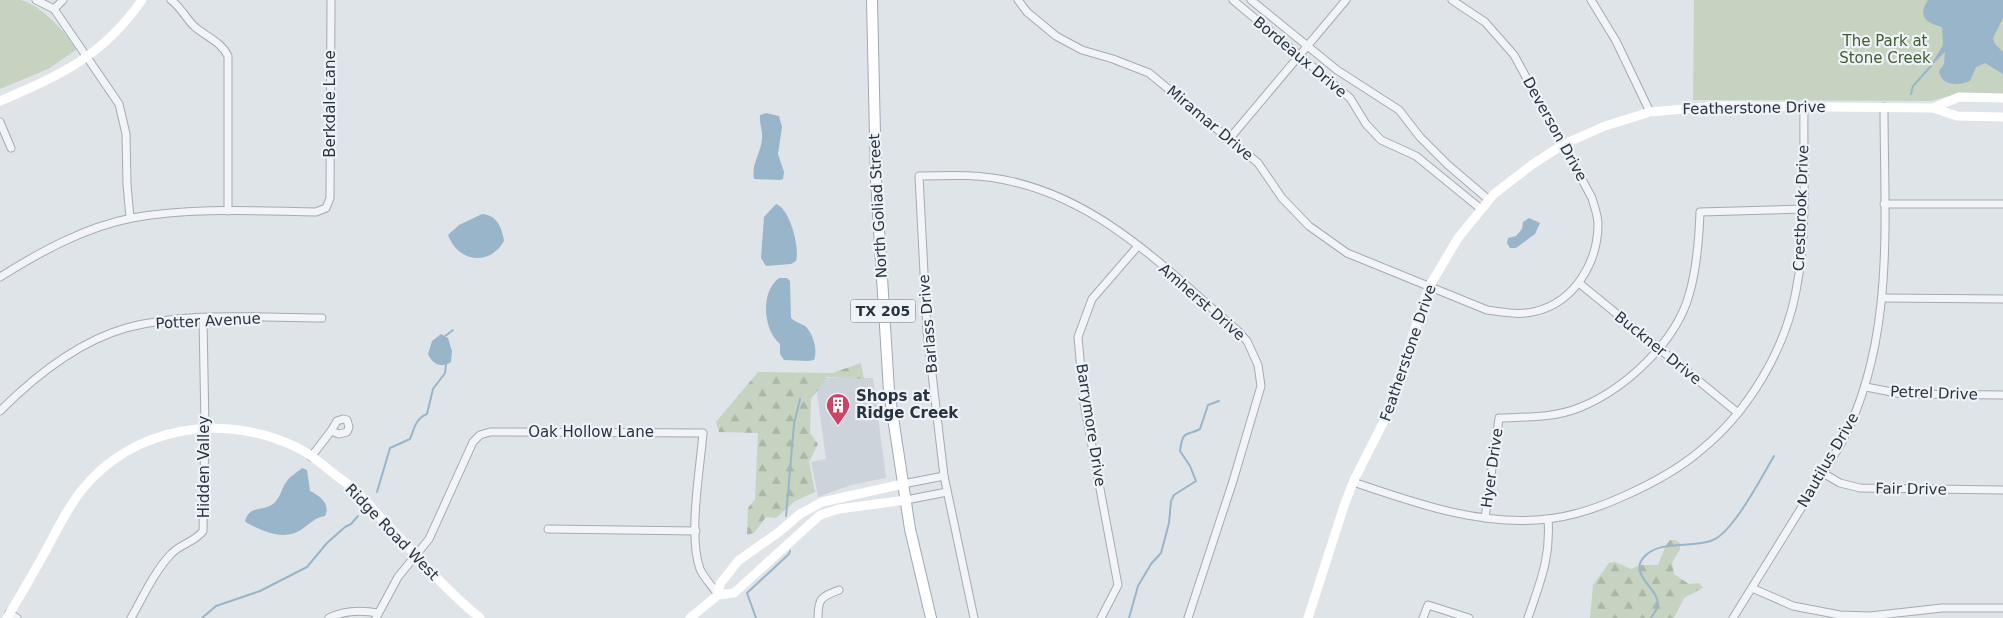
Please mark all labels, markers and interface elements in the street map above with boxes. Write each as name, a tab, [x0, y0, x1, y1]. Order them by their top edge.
street label: Bordeaux Drive	[1250, 13, 1350, 101]
park label: The Park at Stone Creek	[1839, 32, 1931, 67]
street label: Berkdale Lane	[321, 50, 339, 158]
street label: Deverson Drive	[1519, 74, 1591, 184]
street label: Miramar Drive	[1163, 82, 1257, 164]
street label: Featherstone Drive	[1682, 98, 1826, 118]
street label: North Goliad Street	[865, 133, 891, 279]
street label: Crestbrook Drive	[1790, 145, 1812, 271]
street label: Amherst Drive	[1155, 260, 1249, 344]
street label: Barlass Drive	[915, 274, 941, 374]
street label: Featherstone Drive	[1376, 282, 1440, 424]
road number: TX 205	[850, 300, 916, 322]
street label: Buckner Drive	[1611, 308, 1705, 388]
street label: Potter Avenue	[155, 309, 261, 333]
street label: Barrymore Drive	[1072, 362, 1110, 488]
street label: Petrel Drive	[1890, 382, 1978, 404]
place label: Shops at Ridge Creek	[856, 387, 959, 422]
building icon: Shops at Ridge Creek	[825, 392, 851, 426]
street label: Nautilus Drive	[1794, 410, 1862, 510]
street label: Hidden Valley	[195, 416, 213, 518]
street label: Oak Hollow Lane	[528, 423, 654, 441]
street label: Hyer Drive	[1477, 427, 1507, 509]
street label: Fair Drive	[1875, 479, 1947, 499]
street label: Ridge Road West	[341, 480, 443, 584]

